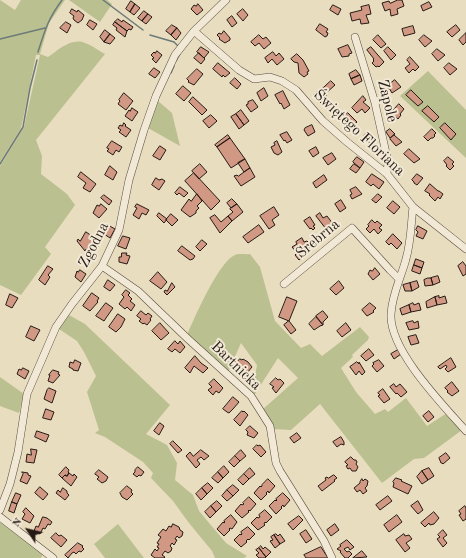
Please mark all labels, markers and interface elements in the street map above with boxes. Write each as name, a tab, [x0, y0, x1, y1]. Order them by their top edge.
street label: Zapole	[373, 78, 401, 124]
street label: Świętego Floriana	[310, 86, 408, 180]
street label: Srebrna	[292, 215, 344, 263]
street label: Zgodna	[75, 219, 113, 271]
street label: Bartnicka	[207, 338, 265, 394]
north arrow	[8, 510, 48, 550]
text: N	[11, 516, 25, 529]

